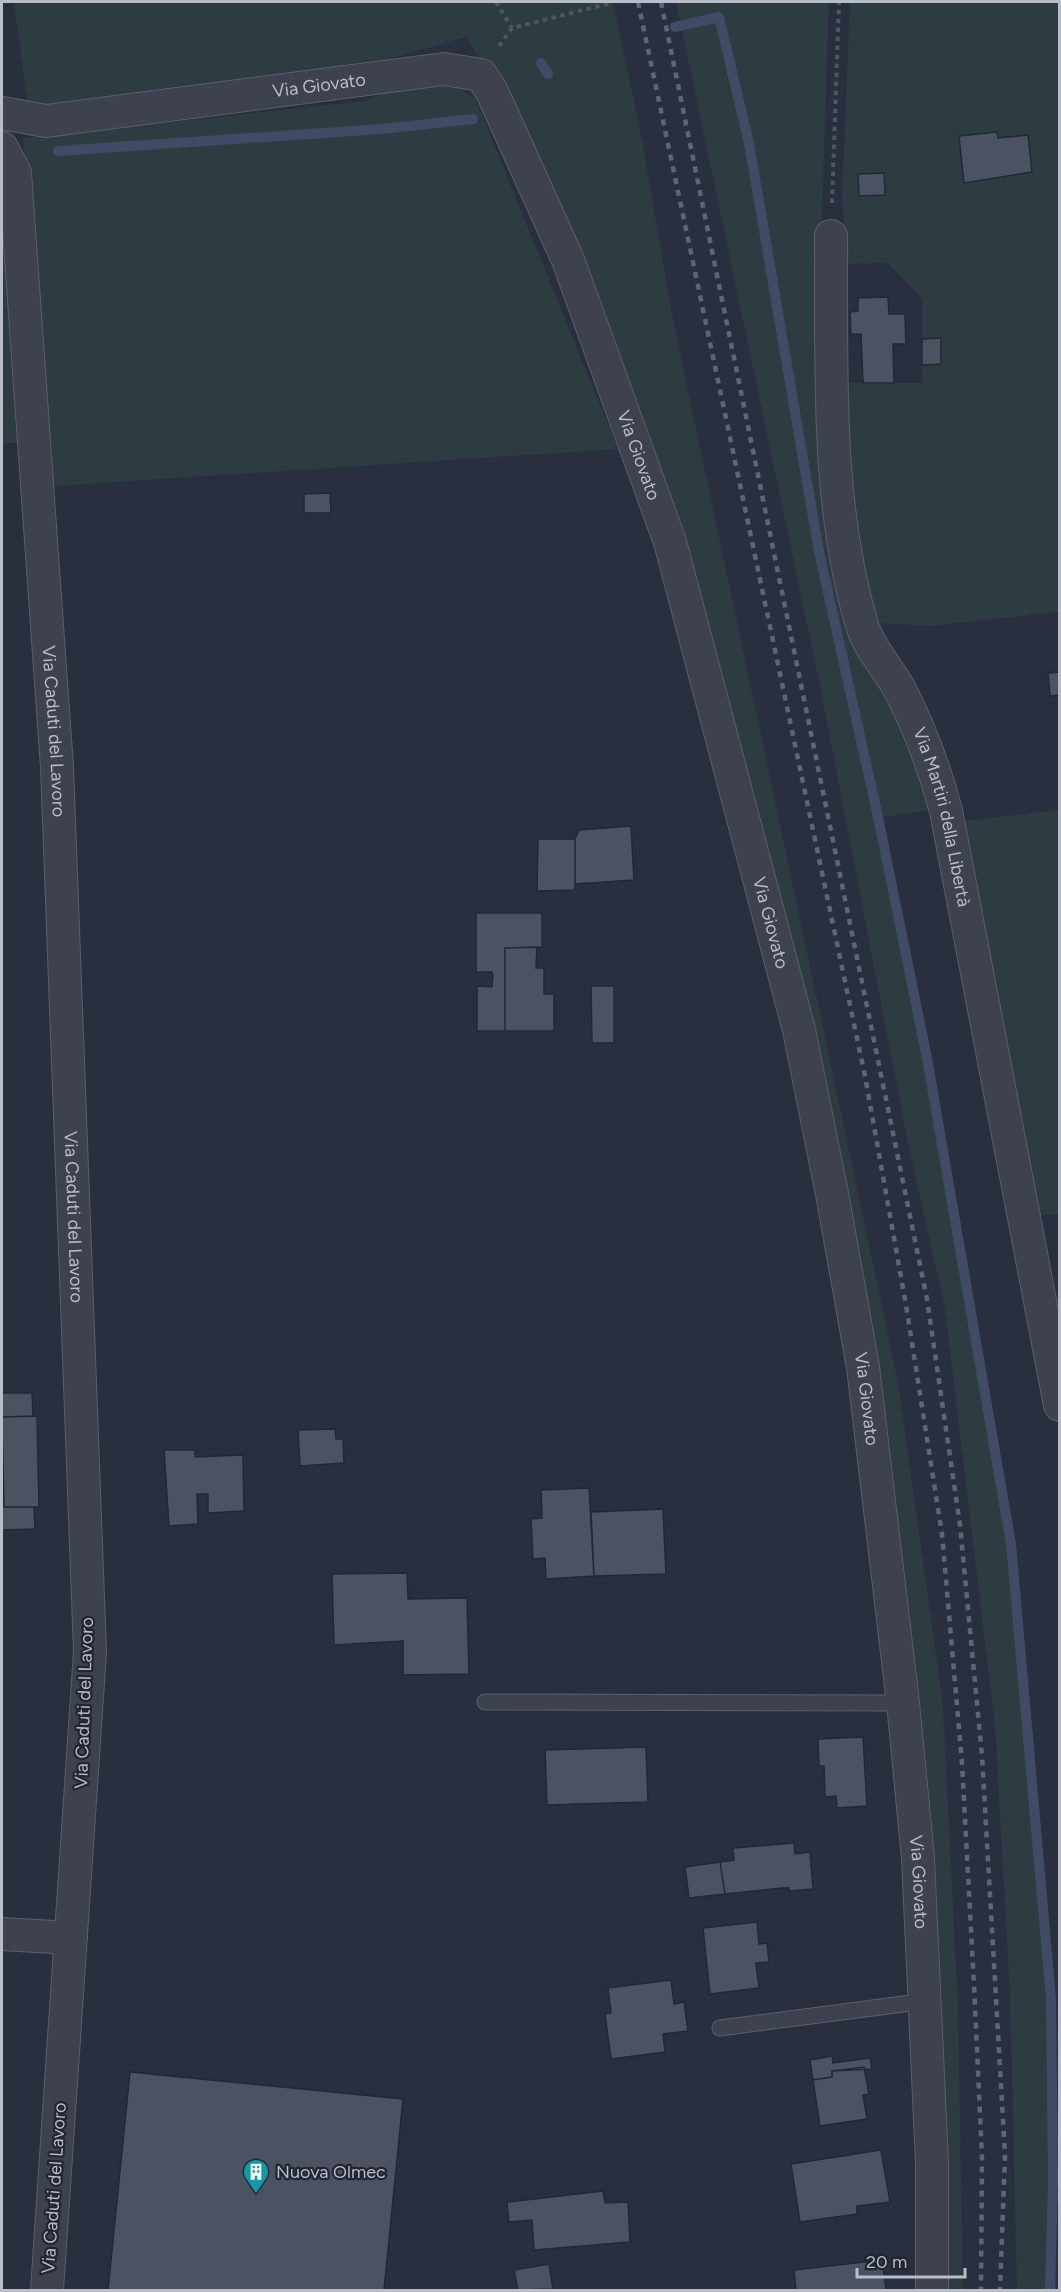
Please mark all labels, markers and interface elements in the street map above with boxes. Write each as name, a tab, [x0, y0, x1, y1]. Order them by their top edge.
street label: Via Giovato	[271, 68, 367, 102]
street label: Via Giovato	[612, 407, 665, 503]
street label: Via Caduti del Lavoro	[37, 645, 70, 818]
street label: Via Martiri della Libertà	[908, 724, 975, 909]
street label: Via Giovato	[748, 875, 793, 971]
street label: Via Caduti del Lavoro	[60, 1131, 88, 1303]
street label: Via Giovato	[850, 1350, 883, 1447]
street label: Via Caduti del Lavoro	[70, 1617, 98, 1789]
street label: Via Giovato	[905, 1834, 932, 1929]
street label: Via Caduti del Lavoro	[37, 2102, 71, 2274]
building icon: Nuova Olmec	[241, 2157, 271, 2195]
place label: Nuova Olmec	[276, 2161, 386, 2183]
scale bar	[857, 2241, 965, 2279]
text: 20 m	[866, 2251, 907, 2273]

